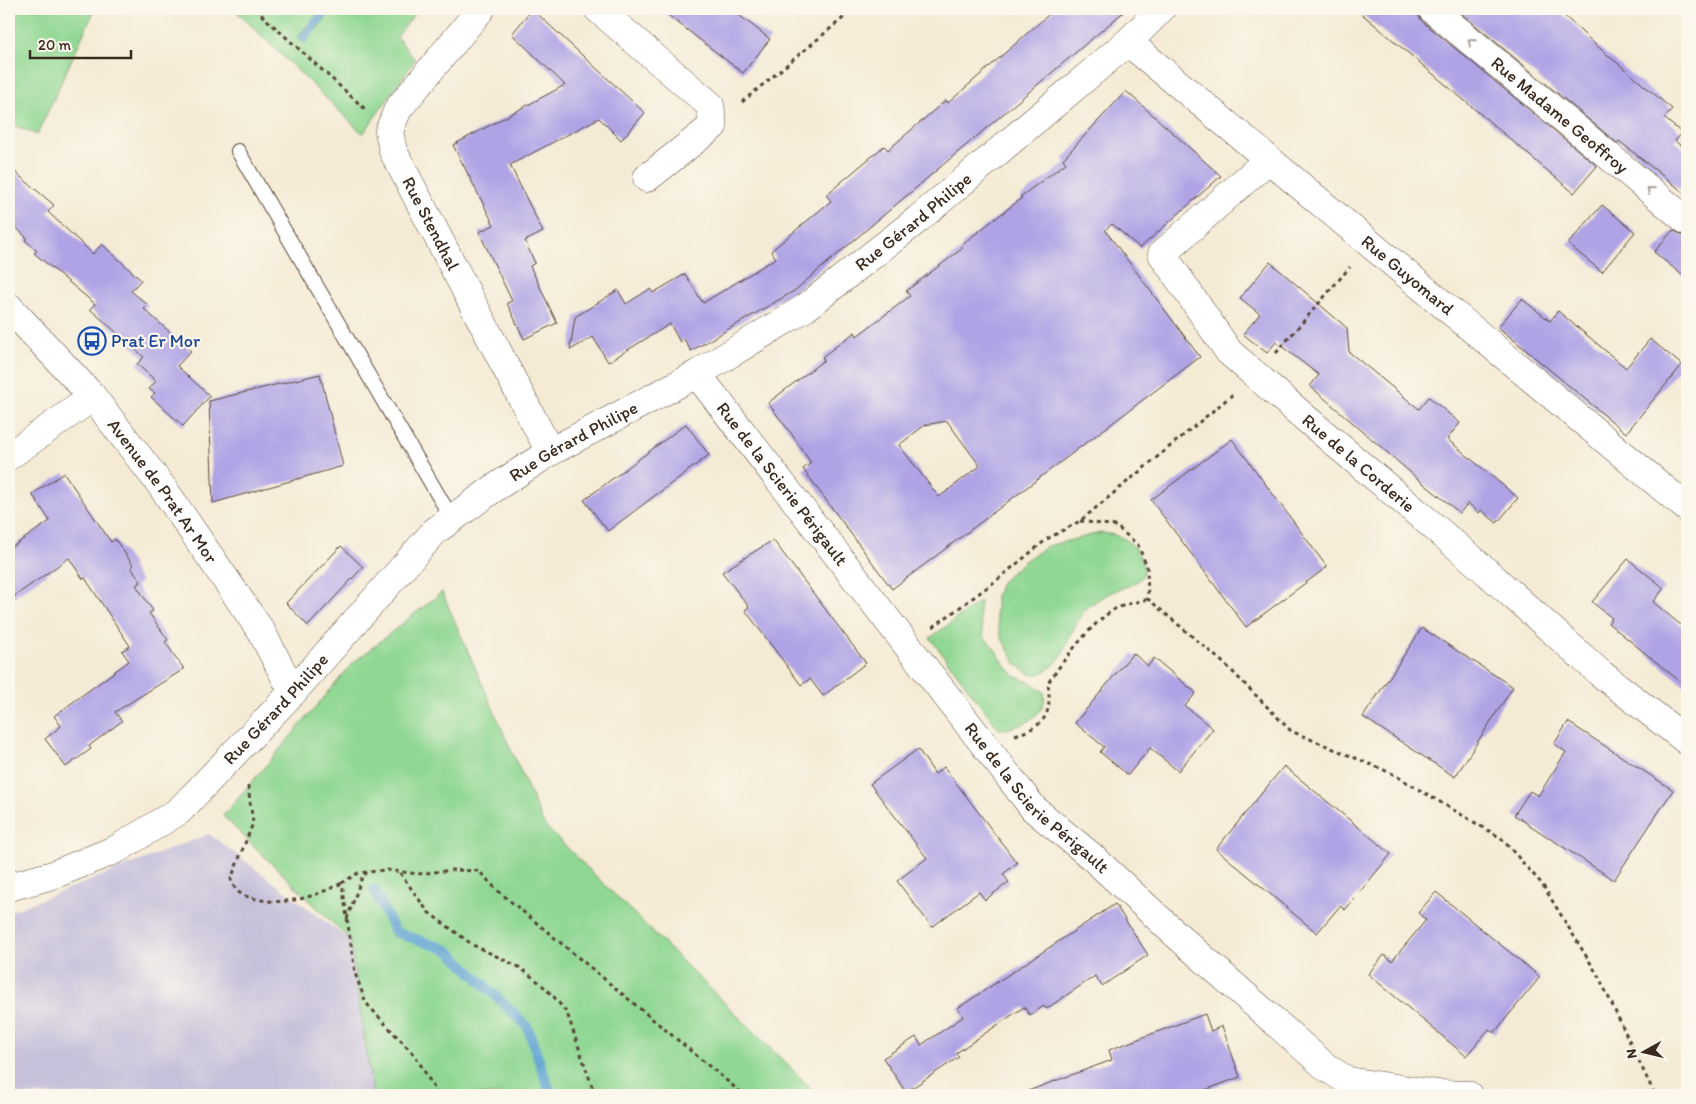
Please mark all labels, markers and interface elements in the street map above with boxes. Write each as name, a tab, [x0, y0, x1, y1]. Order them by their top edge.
scale bar	[30, 28, 131, 60]
text: 20 m	[38, 36, 72, 54]
one-way arrow	[1468, 39, 1477, 47]
street label: Rue Madame Geoffroy	[1486, 52, 1633, 179]
street label: Rue Gérard Philipe	[850, 168, 976, 276]
street label: Rue Stendhal	[397, 173, 464, 274]
one-way arrow	[1646, 187, 1655, 196]
street label: Rue Guyomard	[1357, 230, 1458, 320]
bus stop icon: Prat Er Mor	[77, 326, 107, 356]
place label: Prat Er Mor	[111, 330, 201, 352]
street label: Rue Gérard Philipe	[505, 397, 641, 487]
street label: Rue de la Scierie Périgault	[712, 398, 853, 570]
street label: Rue de la Corderie	[1298, 409, 1420, 517]
street label: Avenue de Prat Ar Mor	[103, 414, 223, 568]
street label: Rue Gérard Philipe	[218, 649, 333, 769]
street label: Rue de la Scierie Périgault	[960, 718, 1114, 878]
north arrow	[1618, 1026, 1668, 1076]
text: N	[1623, 1048, 1641, 1060]

